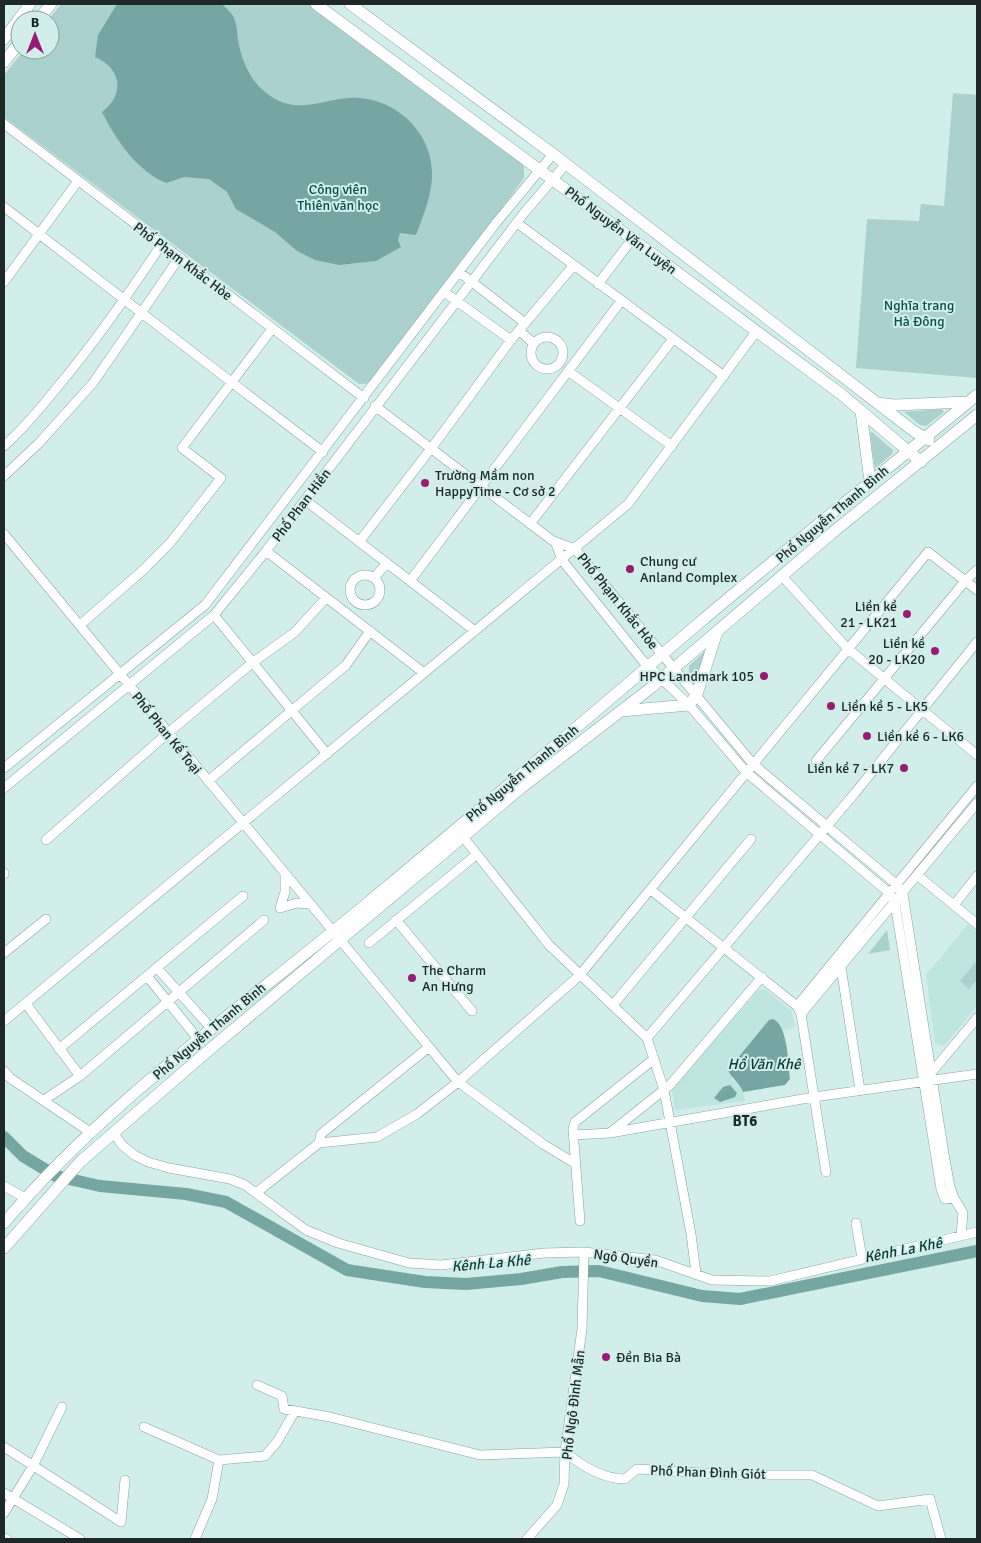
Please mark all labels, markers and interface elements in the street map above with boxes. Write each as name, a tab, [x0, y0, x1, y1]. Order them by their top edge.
north arrow	[10, 10, 60, 60]
text: B	[31, 14, 40, 31]
park label: Công viên Thiên văn học	[297, 181, 379, 214]
street label: Phố Nguyễn Văn Luyện	[561, 183, 680, 278]
street label: Phố Phạm Khắc Hòe	[130, 219, 235, 304]
park label: Nghĩa trang Hà Đông	[884, 297, 954, 330]
street label: Phố Nguyễn Thanh Bình	[772, 462, 892, 567]
street label: Phố Phan Hiền	[268, 465, 334, 545]
place label: Trường Mầm non HappyTime - Cơ sở 2	[435, 467, 556, 500]
marker: Trường Mầm non HappyTime - Cơ sở 2	[419, 477, 431, 489]
street label: Phố Phạm Khắc Hòe	[573, 550, 662, 653]
place label: Chung cư Anland Complex	[640, 553, 738, 586]
marker: Chung cư Anland Complex	[624, 563, 636, 575]
place label: Liền kề 21 - LK21	[840, 598, 897, 631]
marker: Liền kề 21 - LK21	[901, 608, 913, 620]
place label: Liền kề 20 - LK20	[868, 635, 925, 668]
marker: Liền kề 20 - LK20	[929, 645, 941, 657]
place label: HPC Landmark 105	[640, 668, 754, 685]
marker: HPC Landmark 105	[758, 670, 770, 682]
street label: Phố Phan Kế Toại	[128, 689, 205, 778]
place label: Liền kề 5 - LK5	[841, 698, 928, 715]
marker: Liền kề 5 - LK5	[825, 700, 837, 712]
street label: Phố Nguyễn Thanh Bình	[462, 721, 582, 826]
place label: Liền kề 6 - LK6	[877, 728, 964, 745]
marker: Liền kề 6 - LK6	[861, 730, 873, 742]
place label: Liền kề 7 - LK7	[807, 760, 894, 777]
marker: Liền kề 7 - LK7	[898, 762, 910, 774]
place label: The Charm An Hưng	[422, 962, 486, 995]
marker: The Charm An Hưng	[406, 972, 418, 984]
street label: Phố Nguyễn Thanh Bình	[149, 979, 269, 1084]
water label: Hồ Văn Khê	[728, 1055, 802, 1073]
district label: BT6	[733, 1112, 757, 1130]
water label: Kênh La Khê	[862, 1233, 945, 1266]
street label: Ngô Quyền	[593, 1246, 659, 1271]
water label: Kênh La Khê	[451, 1250, 533, 1275]
street label: Phố Ngô Đình Mẫn	[558, 1349, 589, 1461]
place label: Đền Bia Bà	[616, 1349, 681, 1366]
marker: Đền Bia Bà	[600, 1351, 612, 1363]
street label: Phố Phan Đình Giót	[650, 1462, 766, 1483]

